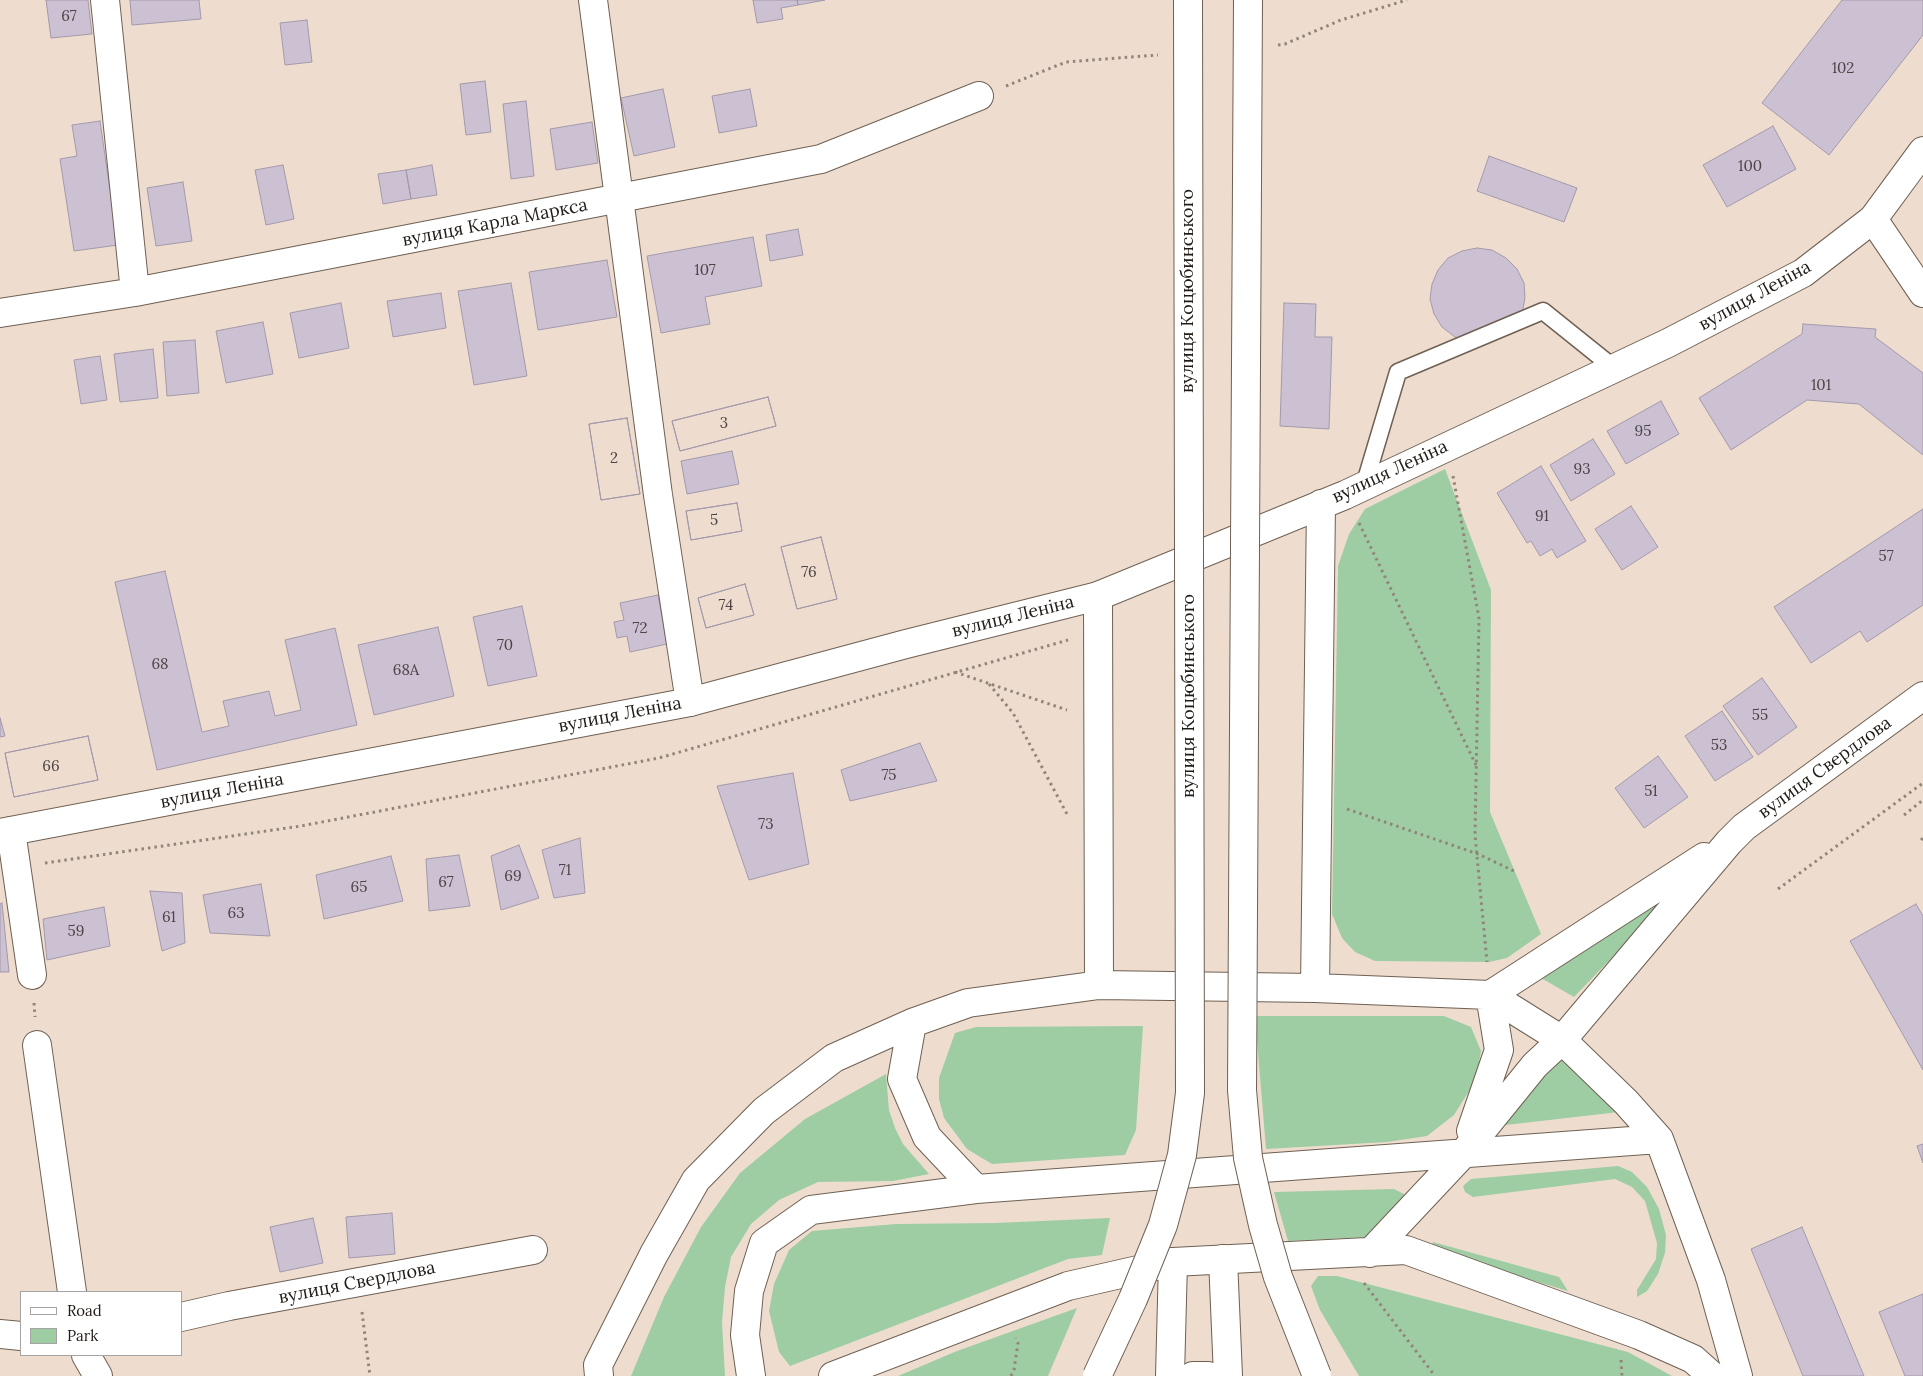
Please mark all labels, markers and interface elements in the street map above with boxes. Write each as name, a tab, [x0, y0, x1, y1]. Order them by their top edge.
house number: 67	[61, 8, 77, 26]
house number: 102	[1832, 60, 1854, 78]
house number: 100	[1738, 158, 1762, 176]
street label: вулиця Коцюбинського	[1177, 189, 1199, 393]
street label: вулиця Карла Маркса	[401, 194, 589, 252]
street label: вулиця Леніна	[1695, 256, 1815, 336]
house number: 107	[694, 262, 716, 280]
house number: 101	[1811, 377, 1831, 395]
house number: 3	[720, 415, 728, 433]
house number: 95	[1635, 423, 1651, 441]
street label: вулиця Леніна	[1329, 436, 1451, 508]
house number: 2	[610, 450, 618, 468]
house number: 93	[1573, 461, 1591, 479]
house number: 91	[1535, 508, 1549, 526]
house number: 5	[710, 512, 718, 530]
house number: 57	[1878, 548, 1894, 566]
house number: 76	[801, 564, 817, 582]
street label: вулиця Леніна	[950, 591, 1076, 643]
street label: вулиця Коцюбинського	[1178, 594, 1200, 798]
house number: 74	[719, 597, 733, 615]
house number: 72	[633, 620, 647, 638]
house number: 70	[497, 637, 513, 655]
house number: 68	[151, 656, 169, 674]
house number: 68А	[393, 662, 419, 680]
street label: вулиця Леніна	[557, 692, 683, 738]
house number: 55	[1752, 707, 1768, 725]
street label: вулиця Свердлова	[1754, 712, 1896, 824]
house number: 53	[1711, 737, 1727, 755]
house number: 66	[42, 758, 60, 776]
house number: 75	[881, 767, 897, 785]
street label: вулиця Леніна	[159, 768, 285, 814]
house number: 51	[1644, 783, 1658, 801]
house number: 73	[758, 816, 774, 834]
house number: 71	[559, 862, 571, 880]
house number: 69	[504, 868, 522, 886]
house number: 67	[438, 874, 454, 892]
house number: 65	[351, 879, 367, 897]
house number: 63	[227, 905, 245, 923]
house number: 61	[162, 909, 176, 927]
house number: 59	[68, 923, 84, 941]
street label: вулиця Свердлова	[277, 1257, 437, 1309]
legend	[20, 1291, 182, 1356]
text: Road	[67, 1301, 102, 1320]
text: Park	[67, 1326, 98, 1345]

